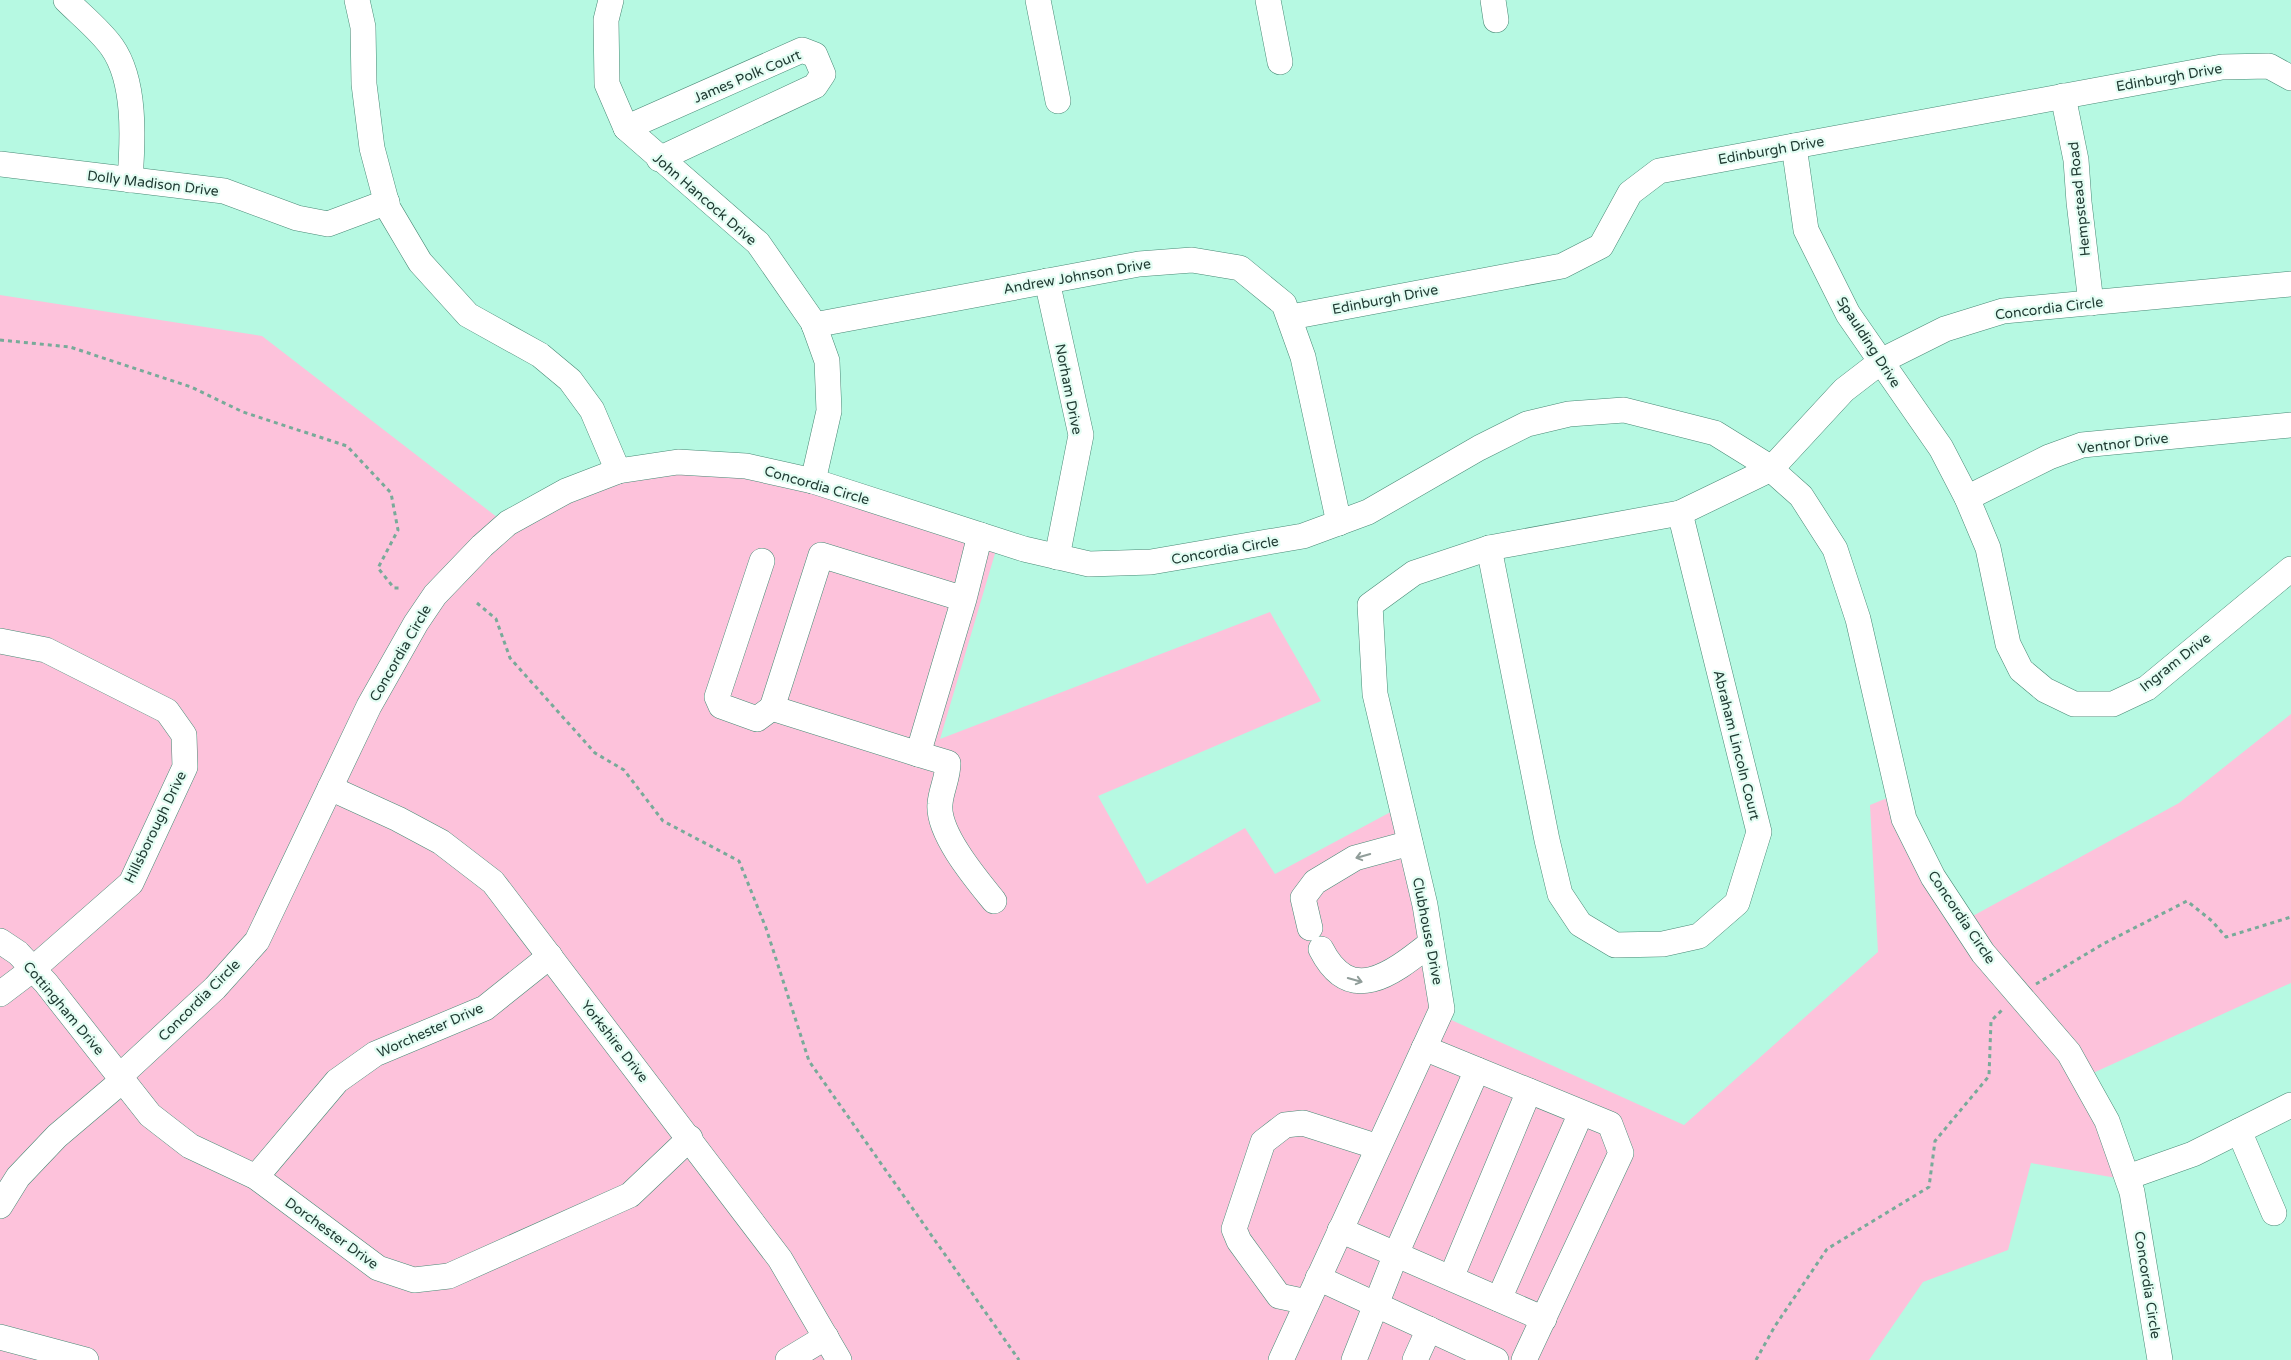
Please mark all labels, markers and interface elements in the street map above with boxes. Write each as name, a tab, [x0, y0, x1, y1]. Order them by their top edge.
street label: James Polk Court	[691, 46, 804, 107]
street label: Edinburgh Drive	[2115, 60, 2224, 95]
street label: Edinburgh Drive	[1717, 133, 1826, 168]
street label: Hempstead Road	[2065, 141, 2094, 257]
street label: John Hancock Drive	[649, 150, 760, 249]
street label: Dolly Madison Drive	[86, 167, 220, 200]
street label: Andrew Johnson Drive	[1002, 255, 1152, 298]
street label: Edinburgh Drive	[1331, 281, 1440, 318]
street label: Concordia Circle	[1994, 293, 2104, 324]
street label: Spaulding Drive	[1833, 294, 1904, 391]
street label: Norham Drive	[1051, 342, 1086, 436]
street label: Ventnor Drive	[2077, 430, 2169, 457]
street label: Concordia Circle	[762, 462, 872, 509]
street label: Concordia Circle	[1170, 533, 1280, 568]
street label: Concordia Circle	[366, 602, 435, 705]
street label: Ingram Drive	[2136, 629, 2214, 695]
street label: Abraham Lincoln Court	[1710, 668, 1764, 823]
street label: Hillsborough Drive	[121, 768, 190, 886]
one-way arrow	[1355, 851, 1371, 861]
street label: Concordia Circle	[1924, 867, 1999, 967]
street label: Clubhouse Drive	[1409, 876, 1446, 986]
street label: Concordia Circle	[155, 956, 244, 1045]
street label: Cottingham Drive	[20, 958, 108, 1059]
one-way arrow	[1347, 975, 1363, 985]
street label: Yorkshire Drive	[577, 997, 652, 1086]
street label: Worchester Drive	[374, 999, 486, 1061]
street label: Dorchester Drive	[282, 1194, 382, 1273]
street label: Concordia Circle	[2131, 1230, 2164, 1340]

